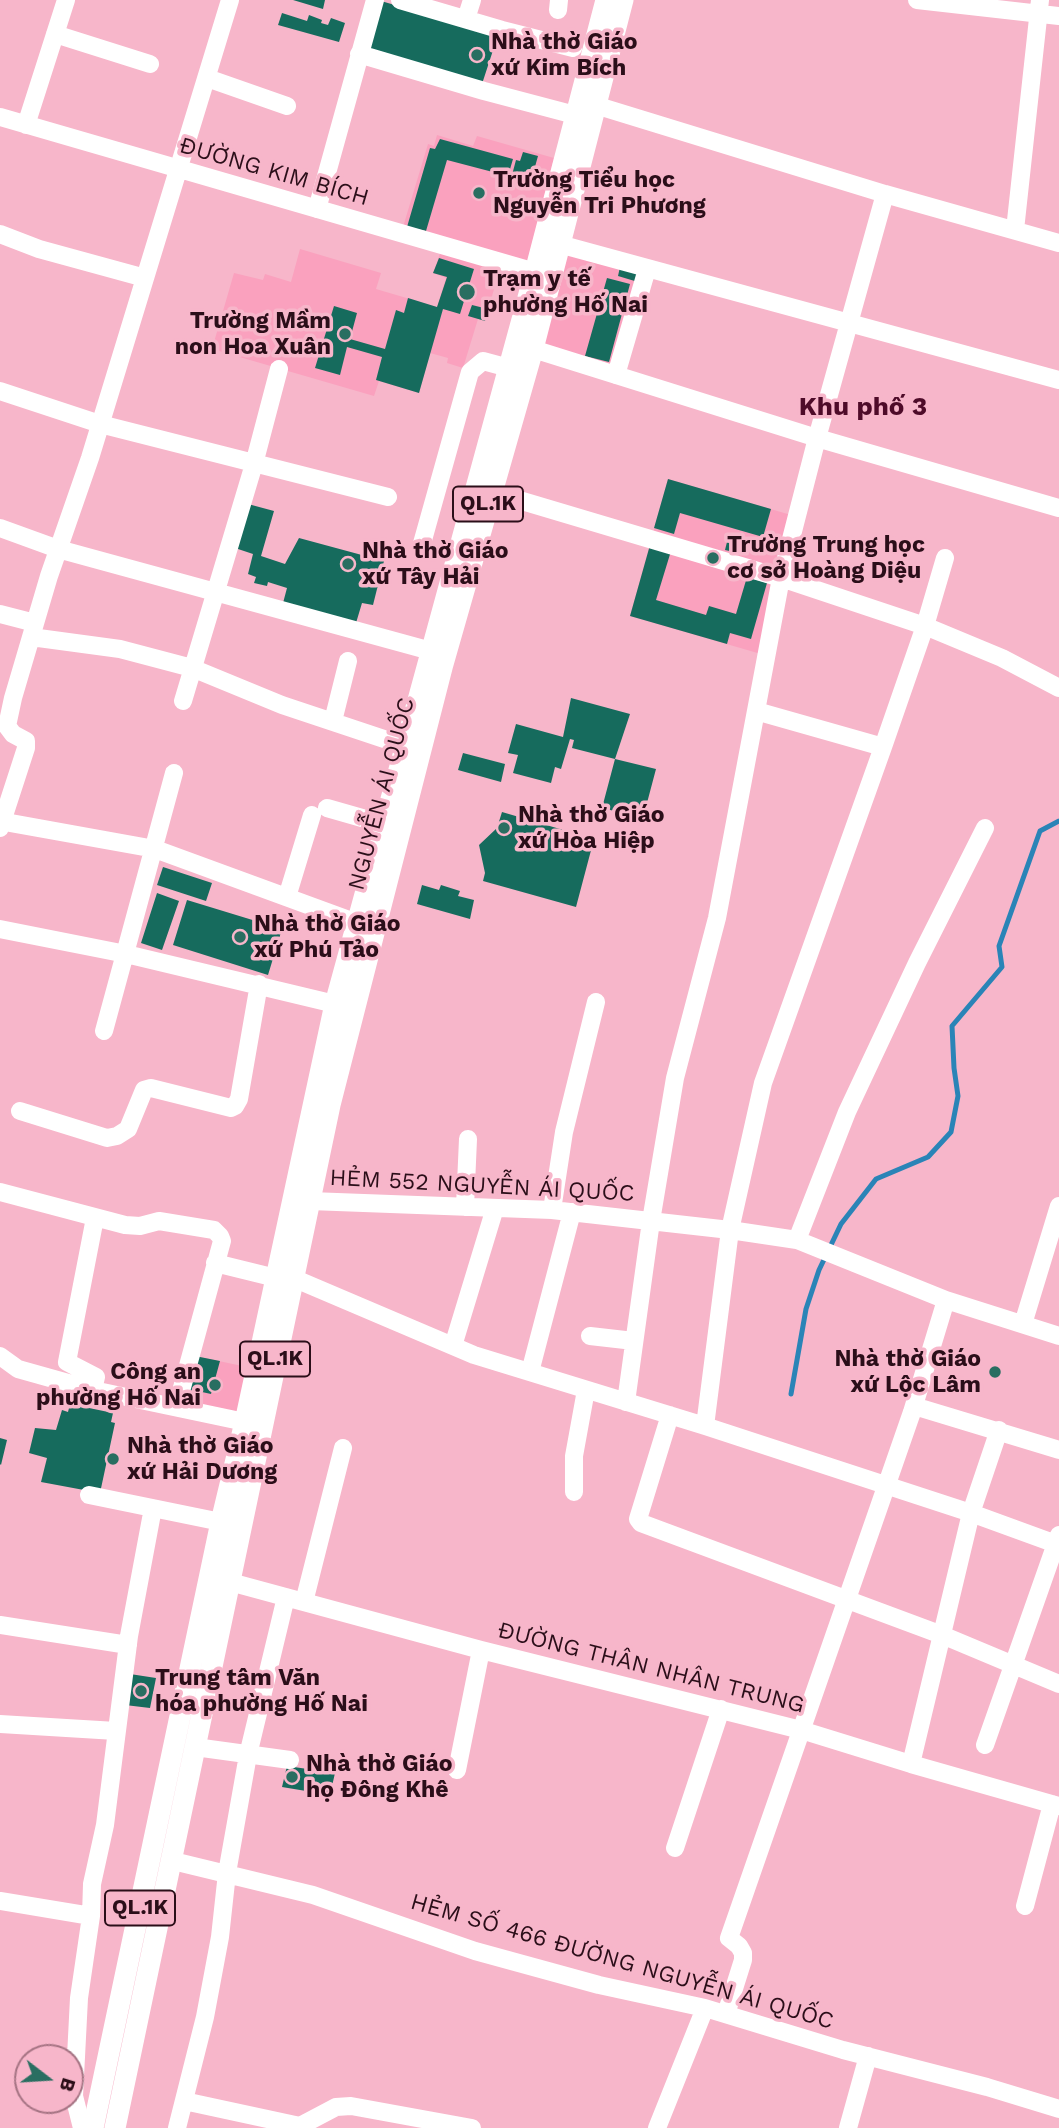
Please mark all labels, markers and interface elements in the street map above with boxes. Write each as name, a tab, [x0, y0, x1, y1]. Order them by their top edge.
place label: Nhà thờ Giáo xứ Kim Bích	[491, 28, 637, 82]
marker: Nhà thờ Giáo xứ Kim Bích	[469, 47, 485, 63]
street label: ĐƯỜNG KIM BÍCH	[176, 132, 372, 212]
place label: Trường Tiểu học Nguyễn Tri Phương	[493, 166, 706, 220]
marker: Trường Tiểu học Nguyễn Tri Phương	[471, 185, 487, 201]
place label: Trạm y tế phường Hố Nai	[483, 265, 648, 319]
marker: Trạm y tế phường Hố Nai	[457, 282, 477, 302]
place label: Trường Mầm non Hoa Xuân	[175, 307, 331, 361]
marker: Trường Mầm non Hoa Xuân	[337, 326, 353, 342]
district label: Khu phố 3	[799, 391, 927, 423]
road number: QL.1K	[453, 486, 523, 522]
place label: Trường Trung học cơ sở Hoàng Diệu	[727, 531, 925, 585]
place label: Nhà thờ Giáo xứ Tây Hải	[362, 537, 508, 591]
marker: Trường Trung học cơ sở Hoàng Diệu	[705, 550, 721, 566]
marker: Nhà thờ Giáo xứ Tây Hải	[340, 556, 356, 572]
street label: NGUYỄN ÁI QUỐC	[343, 695, 421, 893]
place label: Nhà thờ Giáo xứ Hòa Hiệp	[518, 801, 664, 855]
marker: Nhà thờ Giáo xứ Hòa Hiệp	[496, 820, 512, 836]
place label: Nhà thờ Giáo xứ Phú Tảo	[254, 910, 400, 964]
marker: Nhà thờ Giáo xứ Phú Tảo	[232, 929, 248, 945]
street label: HẺM 552 NGUYỄN ÁI QUỐC	[329, 1164, 635, 1208]
road number: QL.1K	[240, 1342, 310, 1376]
place label: Nhà thờ Giáo xứ Lộc Lâm	[835, 1345, 981, 1399]
place label: Công an phường Hố Nai	[36, 1358, 201, 1412]
marker: Nhà thờ Giáo xứ Lộc Lâm	[987, 1364, 1003, 1380]
marker: Công an phường Hố Nai	[207, 1377, 223, 1393]
place label: Nhà thờ Giáo xứ Hải Dương	[127, 1432, 277, 1486]
marker: Nhà thờ Giáo xứ Hải Dương	[105, 1451, 121, 1467]
street label: ĐƯỜNG THÂN NHÂN TRUNG	[495, 1616, 807, 1720]
place label: Trung tâm Văn hóa phường Hố Nai	[155, 1664, 368, 1718]
marker: Trung tâm Văn hóa phường Hố Nai	[133, 1683, 149, 1699]
place label: Nhà thờ Giáo họ Đông Khê	[306, 1750, 452, 1804]
marker: Nhà thờ Giáo họ Đông Khê	[284, 1769, 300, 1785]
street label: HẺM SỐ 466 ĐƯỜNG NGUYỄN ÁI QUỐC	[407, 1888, 837, 2036]
road number: QL.1K	[105, 1890, 175, 1926]
north arrow	[14, 2044, 84, 2114]
text: B	[55, 2075, 81, 2094]

